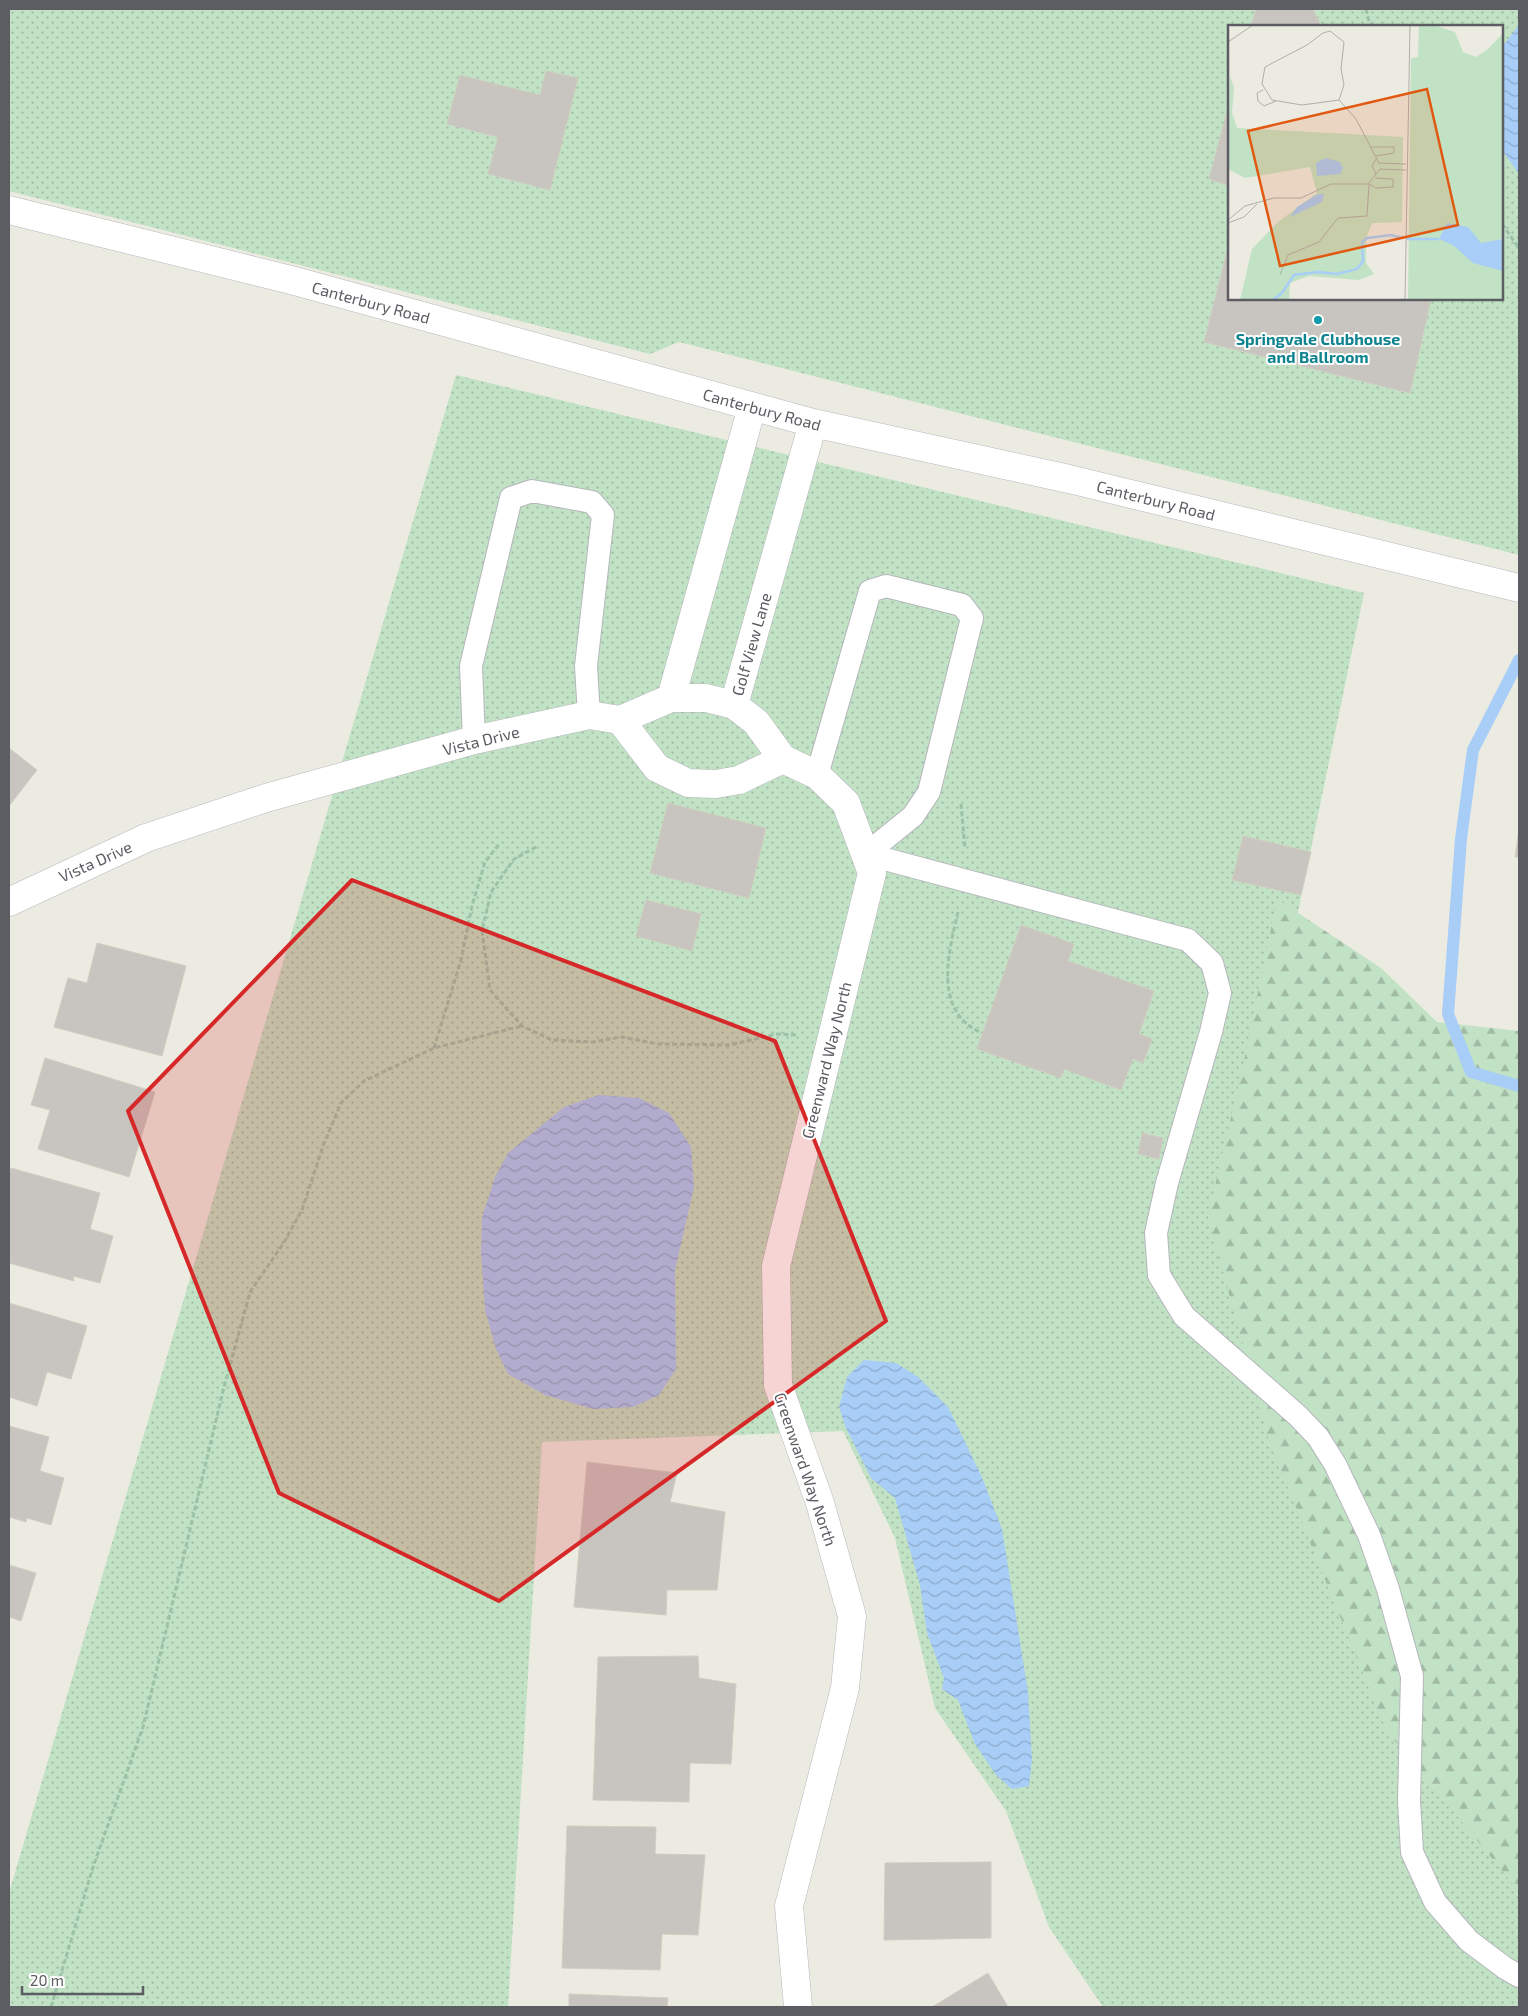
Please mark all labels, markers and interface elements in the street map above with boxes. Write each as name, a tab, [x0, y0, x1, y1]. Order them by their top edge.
inset map	[1228, 25, 1503, 300]
street label: Canterbury Road	[310, 277, 432, 327]
marker: Springvale Clubhouse and Ballroom	[1312, 314, 1324, 326]
place label: Springvale Clubhouse and Ballroom	[1236, 329, 1400, 366]
street label: Canterbury Road	[701, 384, 823, 434]
street label: Canterbury Road	[1095, 476, 1217, 524]
street label: Golf View Lane	[727, 590, 775, 698]
street label: Vista Drive	[441, 721, 521, 759]
street label: Vista Drive	[55, 836, 135, 886]
street label: Greenward Way North	[797, 980, 855, 1140]
street label: Greenward Way North	[771, 1390, 841, 1548]
scale bar	[22, 1964, 144, 1996]
text: 20 m	[30, 1971, 64, 1989]

